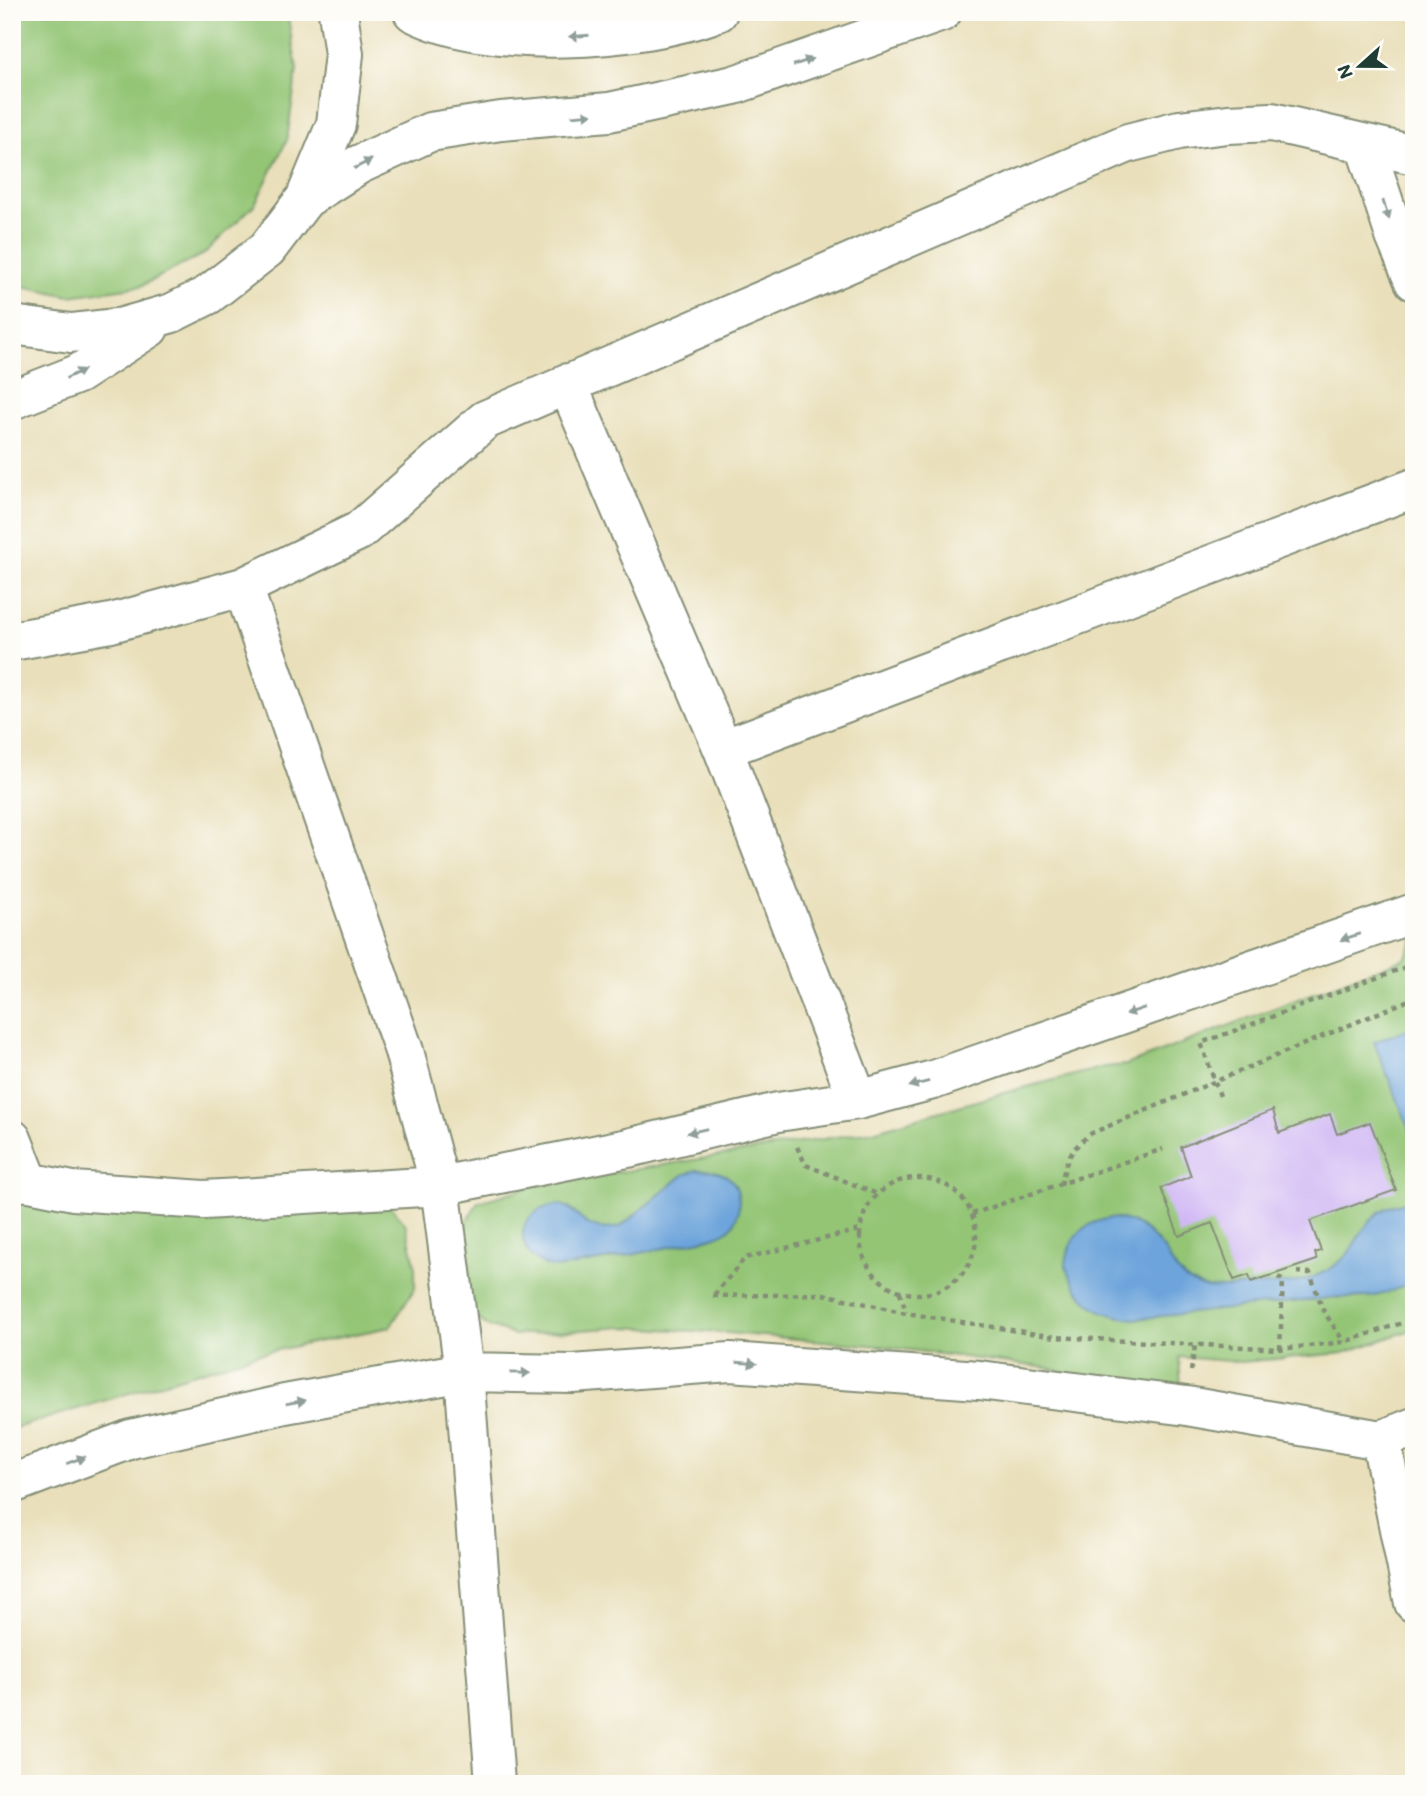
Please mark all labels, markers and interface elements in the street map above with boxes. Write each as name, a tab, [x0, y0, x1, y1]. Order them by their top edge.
one-way arrow	[568, 31, 590, 42]
north arrow	[1324, 32, 1394, 102]
one-way arrow	[793, 56, 814, 67]
text: N	[1332, 62, 1358, 82]
one-way arrow	[572, 109, 594, 120]
one-way arrow	[353, 158, 373, 169]
one-way arrow	[1381, 199, 1392, 220]
one-way arrow	[65, 368, 85, 379]
one-way arrow	[1339, 932, 1360, 943]
one-way arrow	[1124, 1006, 1145, 1017]
one-way arrow	[908, 1079, 929, 1089]
one-way arrow	[686, 1126, 708, 1137]
one-way arrow	[737, 1358, 759, 1369]
one-way arrow	[510, 1368, 532, 1379]
one-way arrow	[285, 1396, 307, 1407]
one-way arrow	[66, 1454, 87, 1465]

